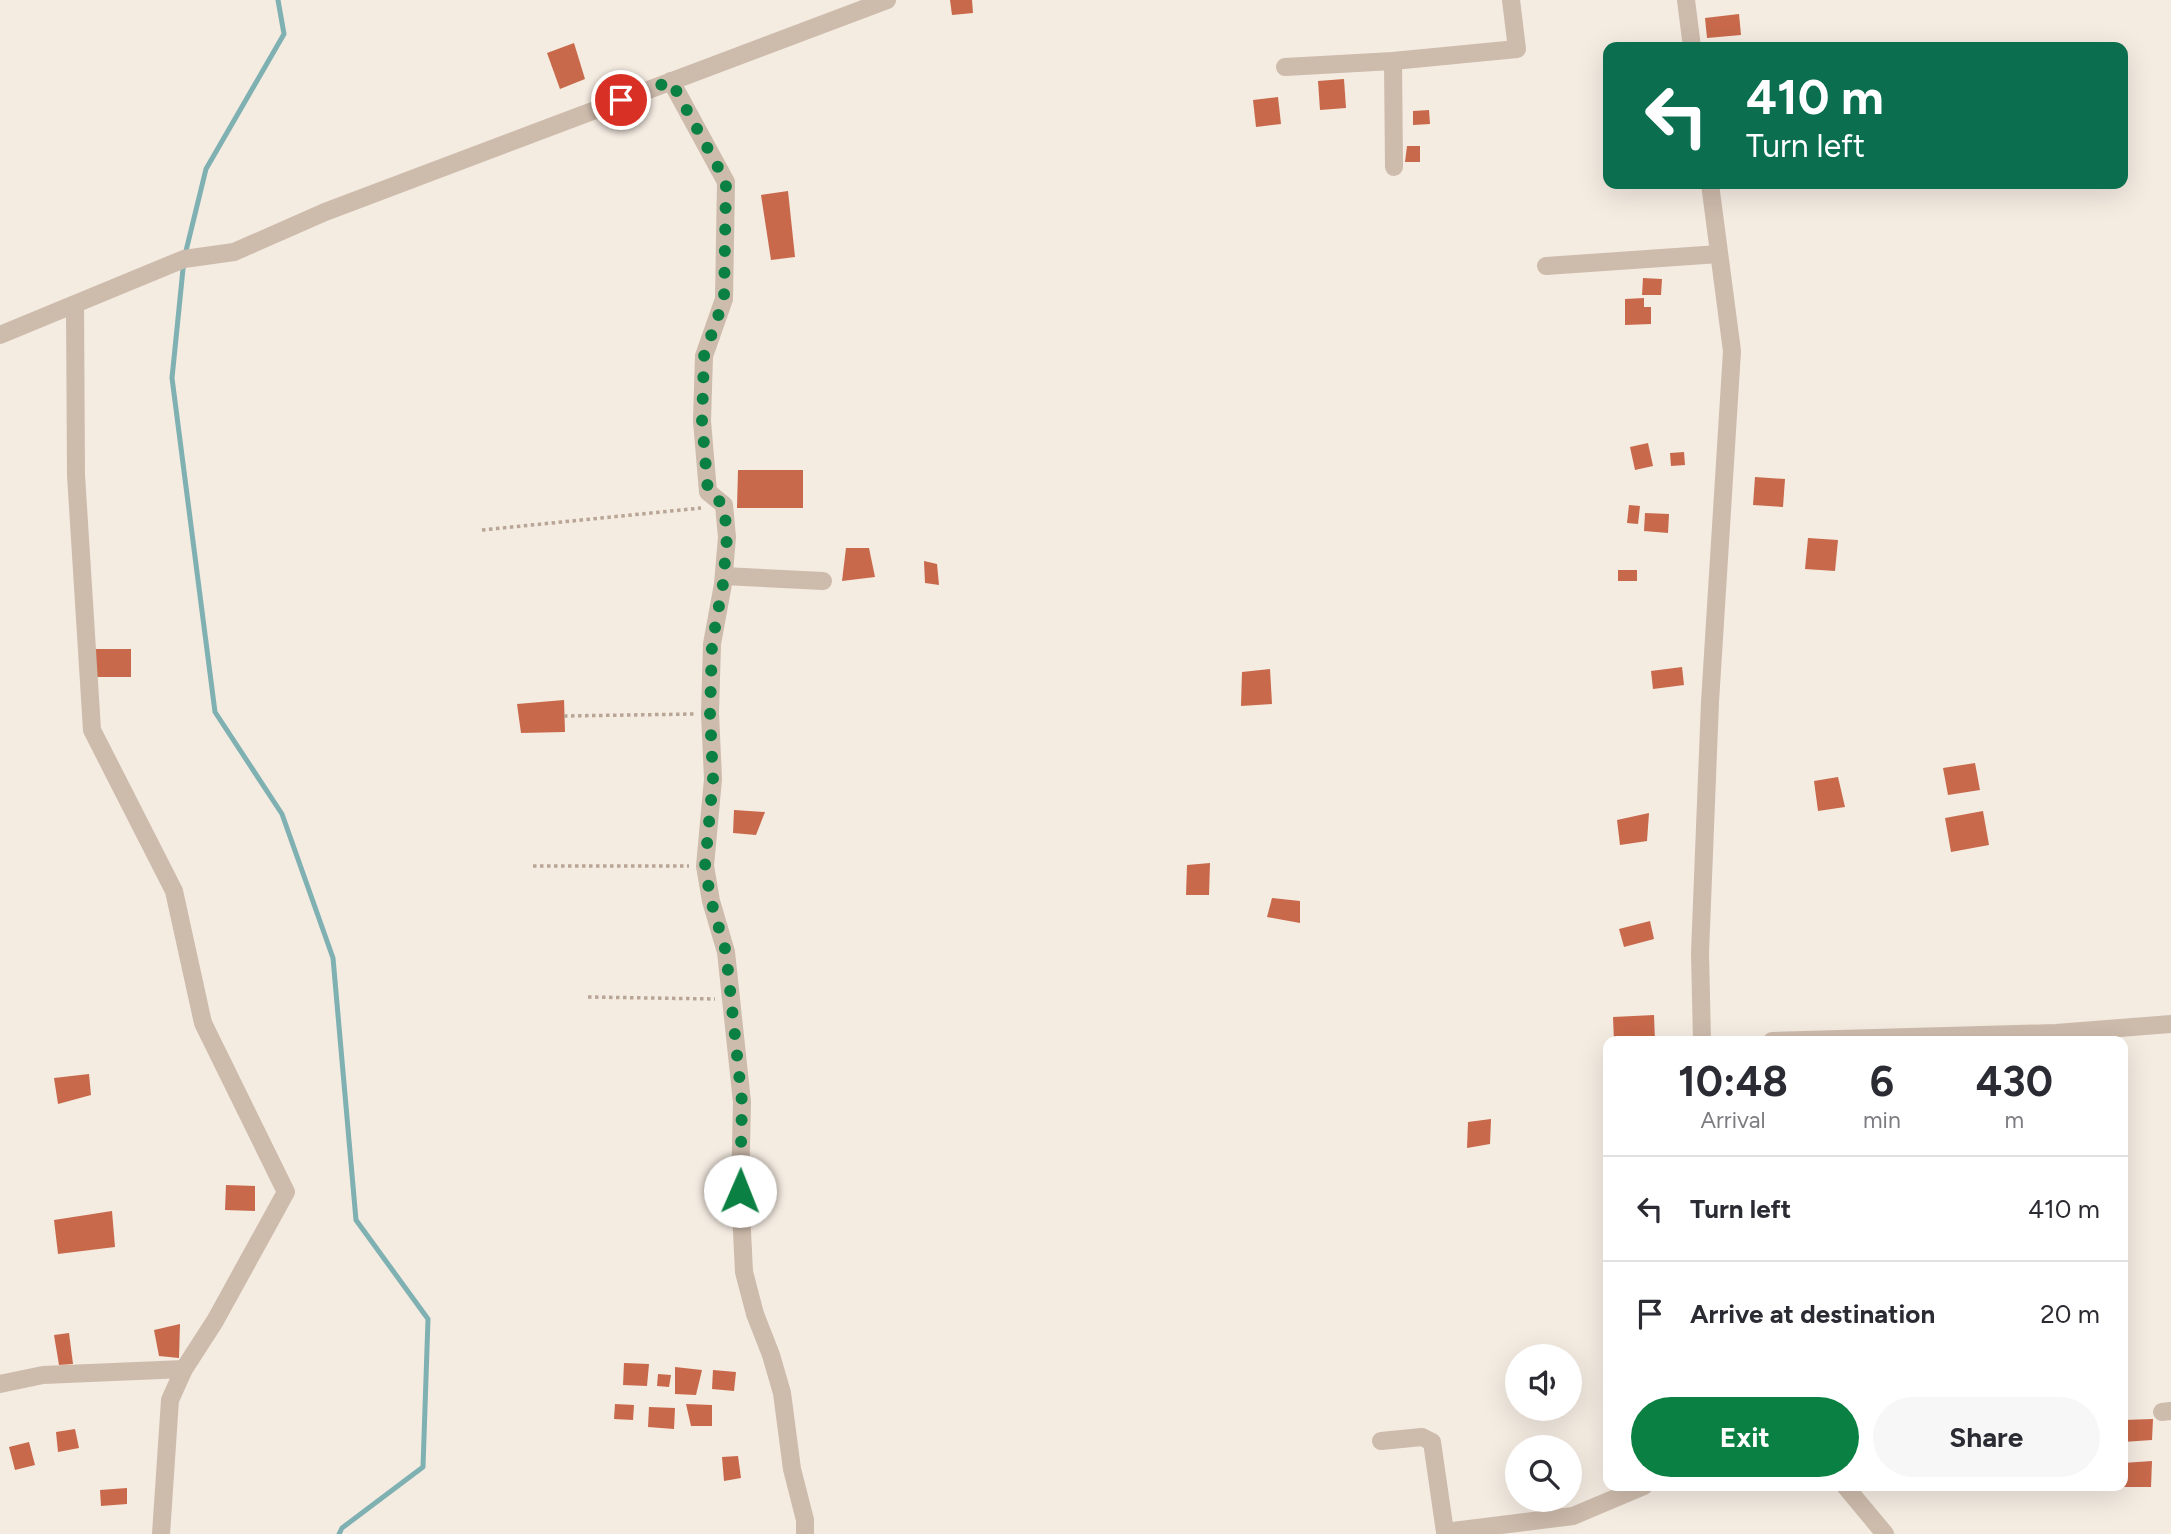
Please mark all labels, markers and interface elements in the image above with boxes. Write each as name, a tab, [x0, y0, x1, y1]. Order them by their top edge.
text: 410 m	[1746, 67, 1884, 126]
pin	[591, 70, 651, 130]
icon: left	[1631, 70, 1722, 161]
icon: arrive	[602, 81, 640, 119]
text: Turn left	[1746, 127, 1865, 165]
text: 10:48	[1678, 1056, 1788, 1107]
text: 6	[1870, 1056, 1894, 1107]
text: 430	[1976, 1056, 2053, 1107]
text: Arrival	[1701, 1106, 1765, 1134]
text: min	[1863, 1106, 1901, 1134]
text: m	[2005, 1106, 2024, 1134]
position arrow	[703, 1154, 777, 1228]
icon: left	[1631, 1190, 1669, 1228]
text: Turn left	[1690, 1193, 1791, 1225]
text: 410 m	[2028, 1193, 2100, 1225]
icon: arrive	[1631, 1295, 1669, 1333]
text: Arrive at destination	[1690, 1298, 1935, 1330]
text: 20 m	[2040, 1298, 2100, 1330]
map controls	[1505, 1344, 1582, 1512]
button: sound	[1505, 1344, 1582, 1421]
button: Exit	[1631, 1397, 1859, 1477]
button: Share	[1873, 1397, 2100, 1477]
button: search	[1505, 1435, 1582, 1512]

